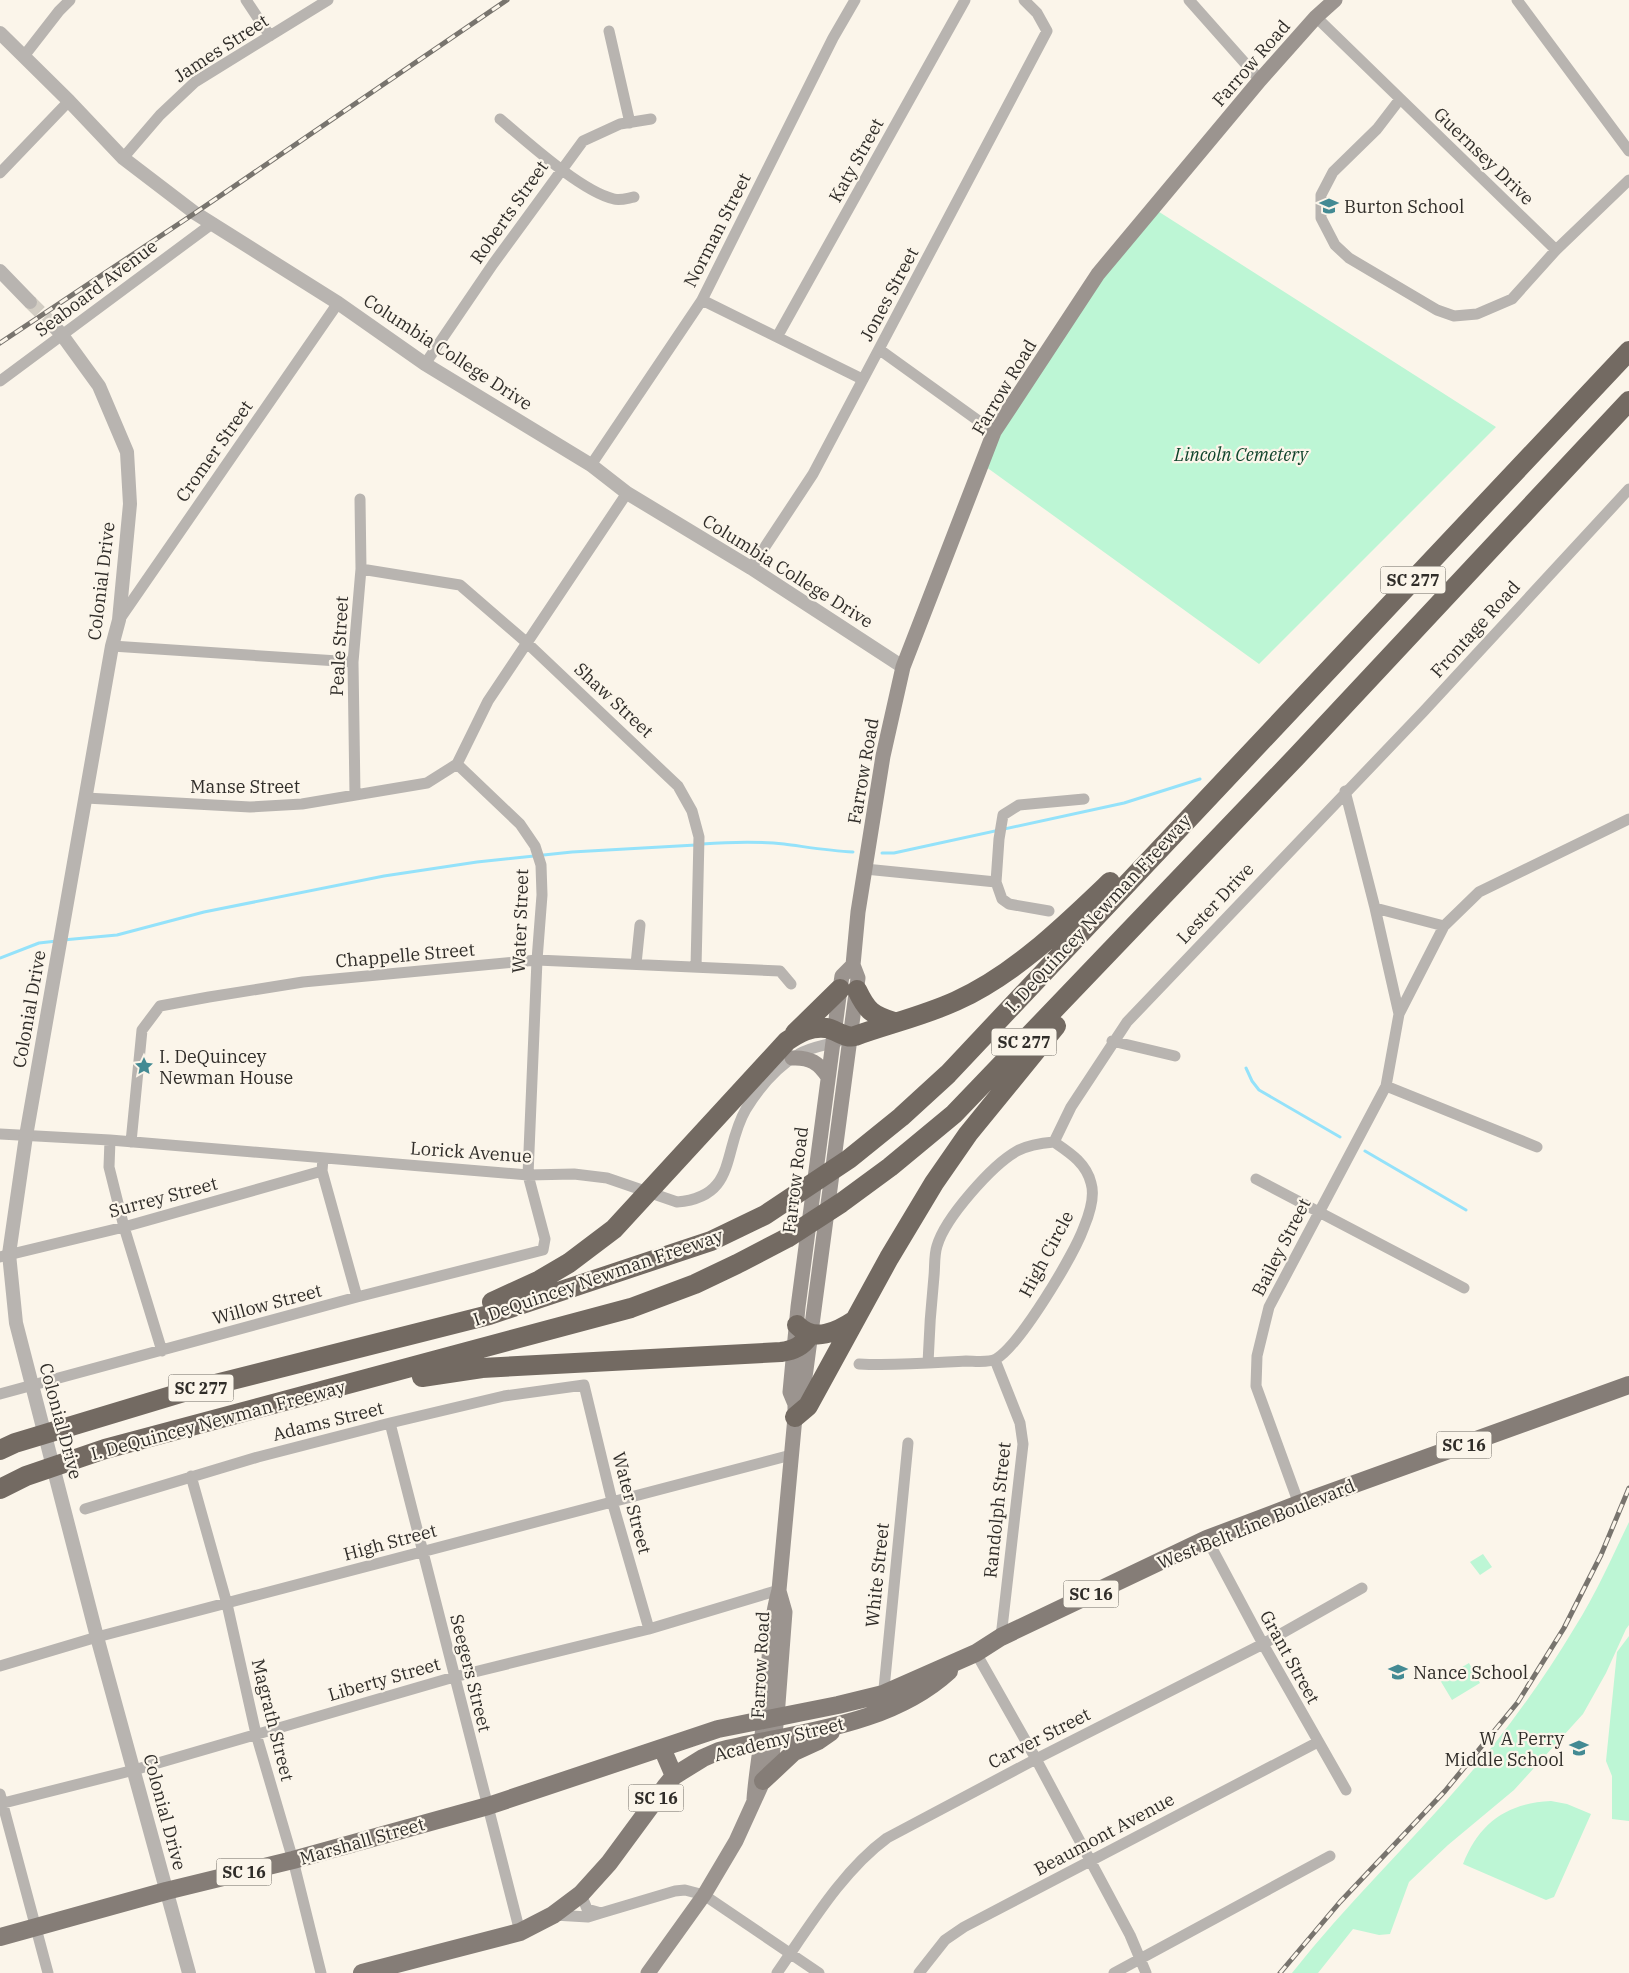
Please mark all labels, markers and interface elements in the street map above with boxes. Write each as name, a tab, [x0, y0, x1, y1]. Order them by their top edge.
street label: James Street	[169, 9, 273, 87]
street label: Farrow Road	[1207, 15, 1295, 111]
street label: Guernsey Drive	[1429, 102, 1539, 210]
street label: Katy Street	[823, 114, 889, 206]
street label: Roberts Street	[465, 156, 553, 268]
street label: Norman Street	[678, 169, 756, 291]
school or university icon: Burton School	[1318, 195, 1340, 217]
place label: Burton School	[1344, 195, 1464, 218]
street label: Seaboard Avenue	[30, 234, 162, 342]
street label: Jones Street	[855, 243, 923, 345]
street label: Columbia College Drive	[359, 289, 537, 415]
street label: Farrow Road	[966, 335, 1042, 439]
street label: Cromer Street	[170, 396, 258, 506]
park label: Lincoln Cemetery	[1173, 443, 1310, 466]
street label: Columbia College Drive	[698, 509, 878, 633]
street label: Colonial Drive	[82, 520, 120, 642]
road number: SC 277	[1380, 566, 1446, 594]
street label: Frontage Road	[1425, 576, 1525, 682]
street label: Peale Street	[325, 595, 353, 697]
street label: Shaw Street	[570, 657, 658, 743]
street label: Farrow Road	[842, 716, 884, 826]
street label: Manse Street	[190, 775, 300, 798]
street label: I. DeQuincey Newman Freeway	[1000, 809, 1196, 1017]
street label: Lester Drive	[1172, 858, 1258, 948]
street label: Water Street	[507, 868, 533, 974]
street label: Chappelle Street	[334, 937, 476, 973]
street label: Colonial Drive	[7, 948, 51, 1070]
road number: SC 277	[992, 1028, 1056, 1056]
place label: I. DeQuincey Newman House	[159, 1045, 293, 1089]
place icon: I. DeQuincey Newman House	[133, 1055, 155, 1077]
street label: Farrow Road	[777, 1125, 813, 1235]
street label: Lorick Avenue	[409, 1136, 533, 1168]
street label: Surrey Street	[106, 1171, 220, 1223]
street label: Bailey Street	[1246, 1194, 1316, 1300]
street label: High Circle	[1014, 1207, 1078, 1301]
street label: I. DeQuincey Newman Freeway	[470, 1223, 726, 1331]
street label: Willow Street	[210, 1278, 324, 1330]
street label: Colonial Drive	[34, 1360, 88, 1482]
street label: I. DeQuincey Newman Freeway	[88, 1375, 348, 1465]
road number: SC 277	[168, 1375, 234, 1402]
street label: Adams Street	[270, 1396, 386, 1446]
road number: SC 16	[1436, 1432, 1492, 1458]
street label: Randolph Street	[978, 1441, 1016, 1579]
street label: Water Street	[607, 1449, 657, 1557]
street label: West Belt Line Boulevard	[1154, 1474, 1358, 1574]
street label: High Street	[341, 1519, 439, 1565]
street label: White Street	[860, 1522, 894, 1628]
road number: SC 16	[1064, 1580, 1118, 1608]
street label: Grant Street	[1255, 1606, 1325, 1708]
street label: Farrow Road	[746, 1611, 774, 1719]
street label: Seegers Street	[445, 1612, 497, 1734]
street label: Liberty Street	[325, 1652, 443, 1706]
street label: Magrath Street	[247, 1656, 299, 1784]
school or university icon: Nance School	[1387, 1661, 1409, 1683]
place label: Nance School	[1413, 1661, 1528, 1684]
street label: Carver Street	[984, 1702, 1094, 1774]
street label: Academy Street	[712, 1712, 846, 1766]
place label: W A Perry Middle School	[1445, 1727, 1564, 1771]
school or university icon: W A Perry Middle School	[1568, 1737, 1590, 1759]
street label: Colonial Drive	[138, 1751, 192, 1873]
road number: SC 16	[628, 1785, 684, 1812]
street label: Beaumont Avenue	[1030, 1787, 1178, 1881]
street label: Marshall Street	[297, 1812, 427, 1870]
road number: SC 16	[216, 1858, 272, 1885]

